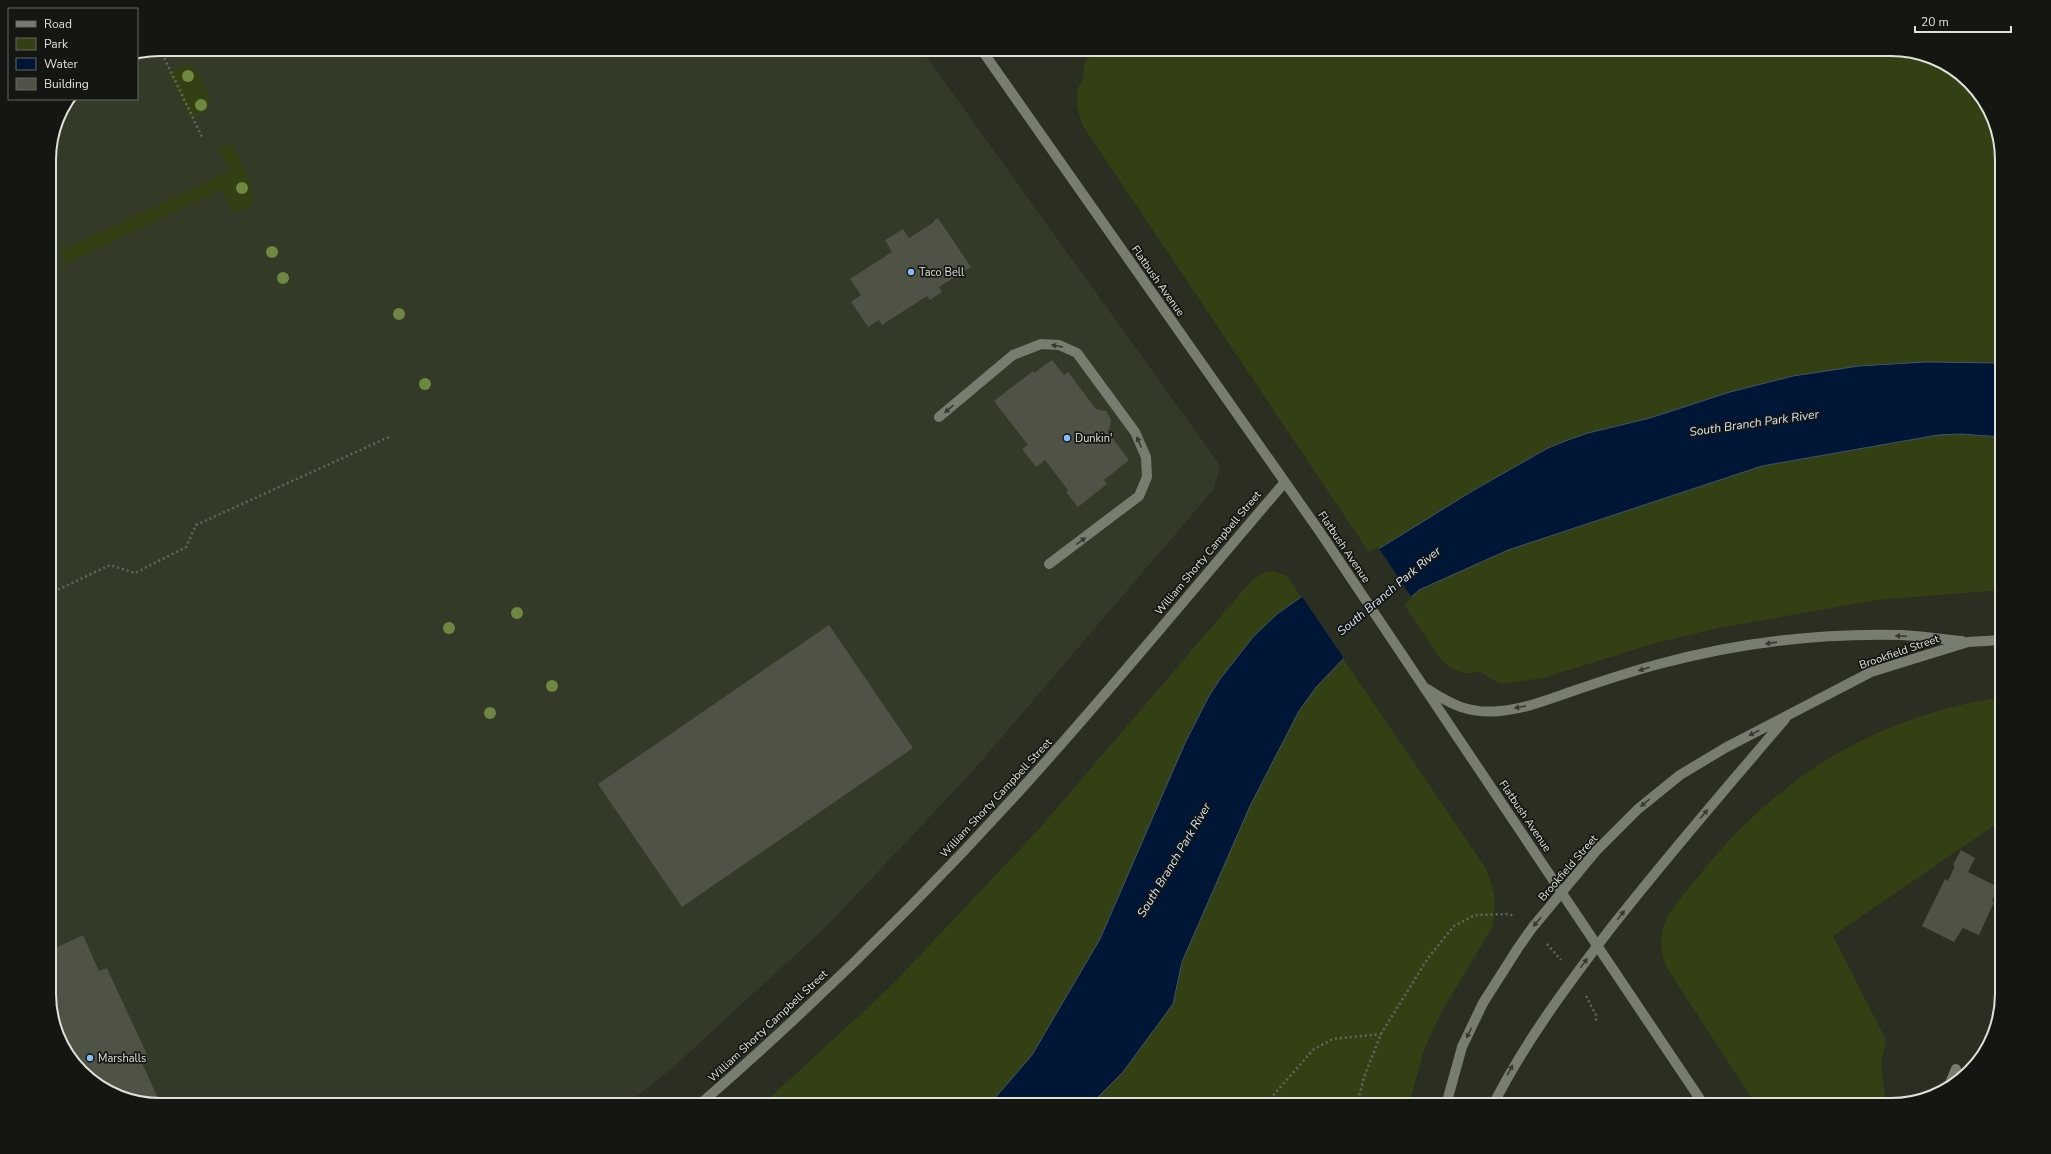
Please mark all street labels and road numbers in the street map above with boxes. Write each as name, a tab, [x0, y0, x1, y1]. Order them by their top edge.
street label: Flatbush Avenue	[1128, 243, 1188, 320]
street label: William Shorty Campbell Street	[1151, 488, 1265, 618]
street label: Flatbush Avenue	[1314, 508, 1374, 586]
street label: Brookfield Street	[1857, 631, 1941, 673]
street label: William Shorty Campbell Street	[937, 735, 1055, 861]
street label: Flatbush Avenue	[1495, 777, 1555, 855]
street label: Brookfield Street	[1535, 831, 1601, 904]
street label: William Shorty Campbell Street	[705, 967, 831, 1085]

